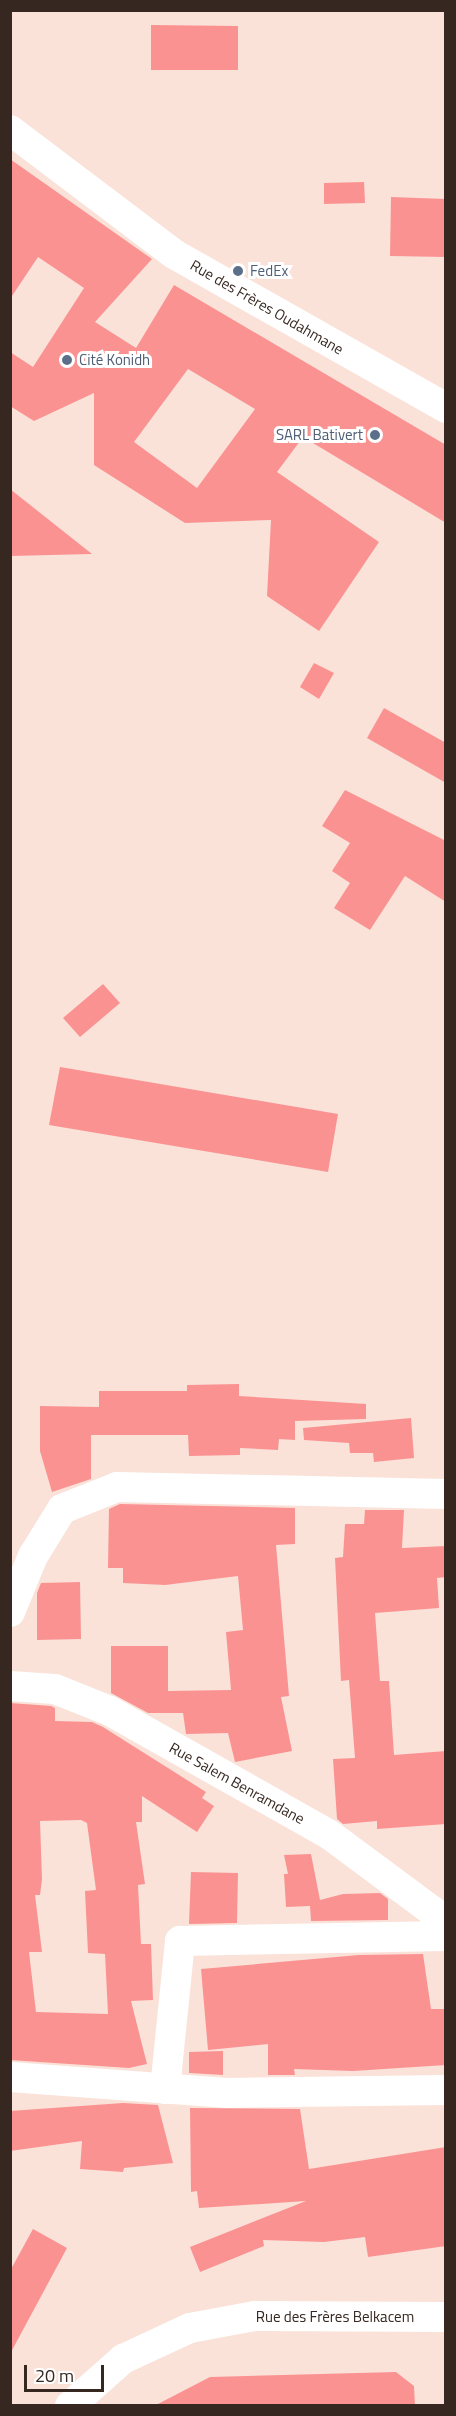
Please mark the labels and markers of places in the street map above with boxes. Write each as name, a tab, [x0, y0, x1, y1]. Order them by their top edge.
place label: FedEx	[250, 262, 288, 280]
marker: FedEx	[231, 264, 245, 278]
place label: Cité Konidh	[79, 351, 150, 369]
marker: Cité Konidh	[60, 353, 74, 367]
place label: SARL Bativert	[276, 426, 363, 444]
marker: SARL Bativert	[368, 428, 382, 442]

